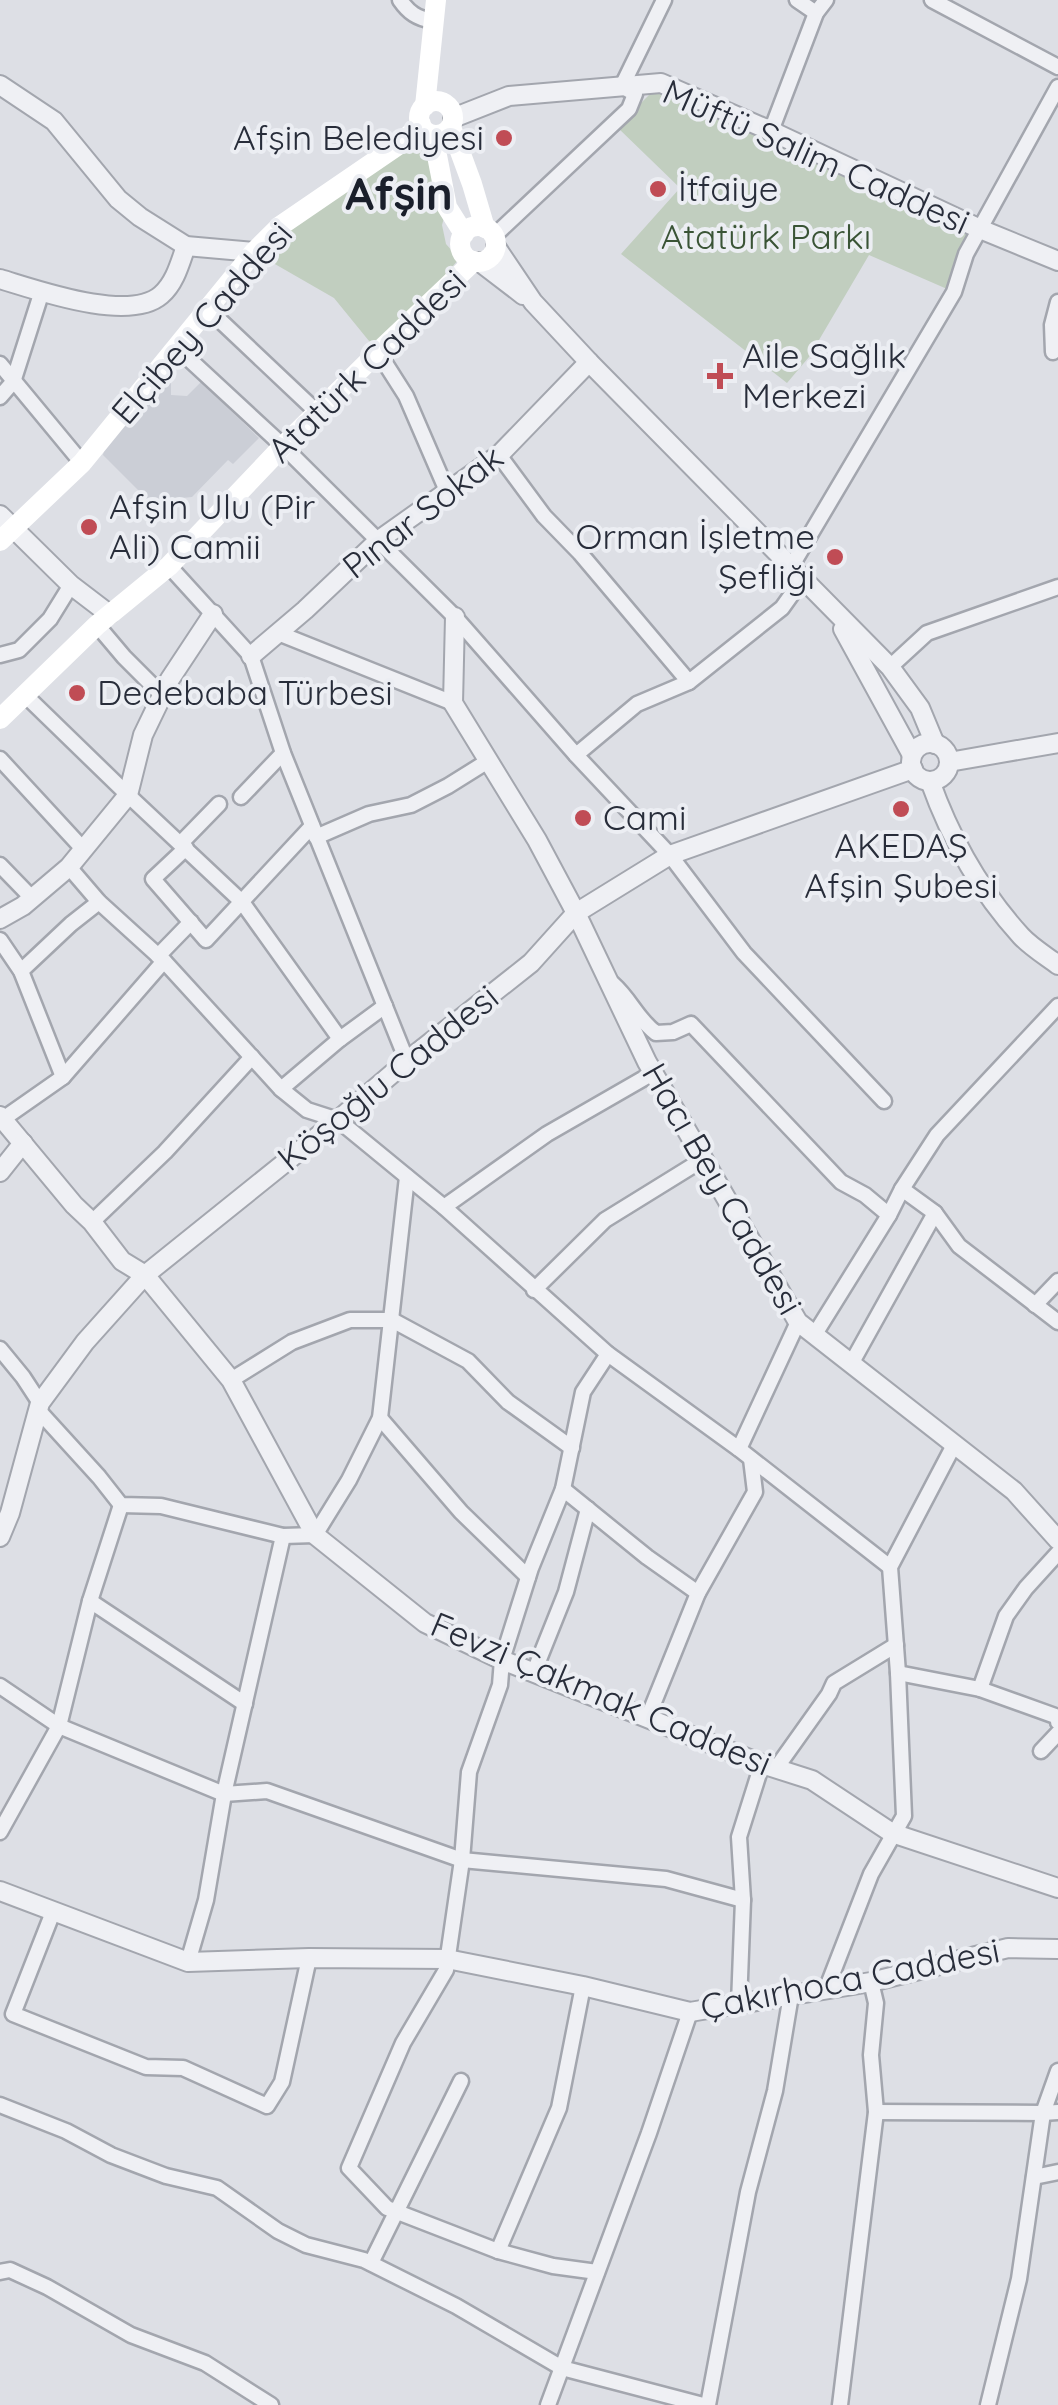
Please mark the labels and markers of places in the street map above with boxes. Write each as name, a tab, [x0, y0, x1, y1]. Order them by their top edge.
place label: Afşin Belediyesi	[233, 115, 484, 159]
marker: Afşin Belediyesi	[493, 127, 515, 149]
place label: İtfaiye	[678, 166, 779, 210]
marker: İtfaiye	[647, 178, 669, 200]
place label: Aile Sağlık Merkezi	[742, 333, 906, 417]
marker: Aile Sağlık Merkezi	[707, 363, 733, 389]
place label: Afşin Ulu (Pir Ali) Camii	[109, 484, 315, 568]
place label: Orman İşletme Şefliği	[576, 514, 815, 598]
marker: Afşin Ulu (Pir Ali) Camii	[78, 516, 100, 538]
marker: Orman İşletme Şefliği	[824, 546, 846, 568]
place label: Dedebaba Türbesi	[97, 670, 393, 714]
marker: Dedebaba Türbesi	[66, 682, 88, 704]
place label: Cami	[603, 795, 686, 839]
marker: AKEDAŞ Afşin Şubesi	[890, 798, 912, 820]
marker: Cami	[572, 807, 594, 829]
place label: AKEDAŞ Afşin Şubesi	[804, 823, 998, 907]

